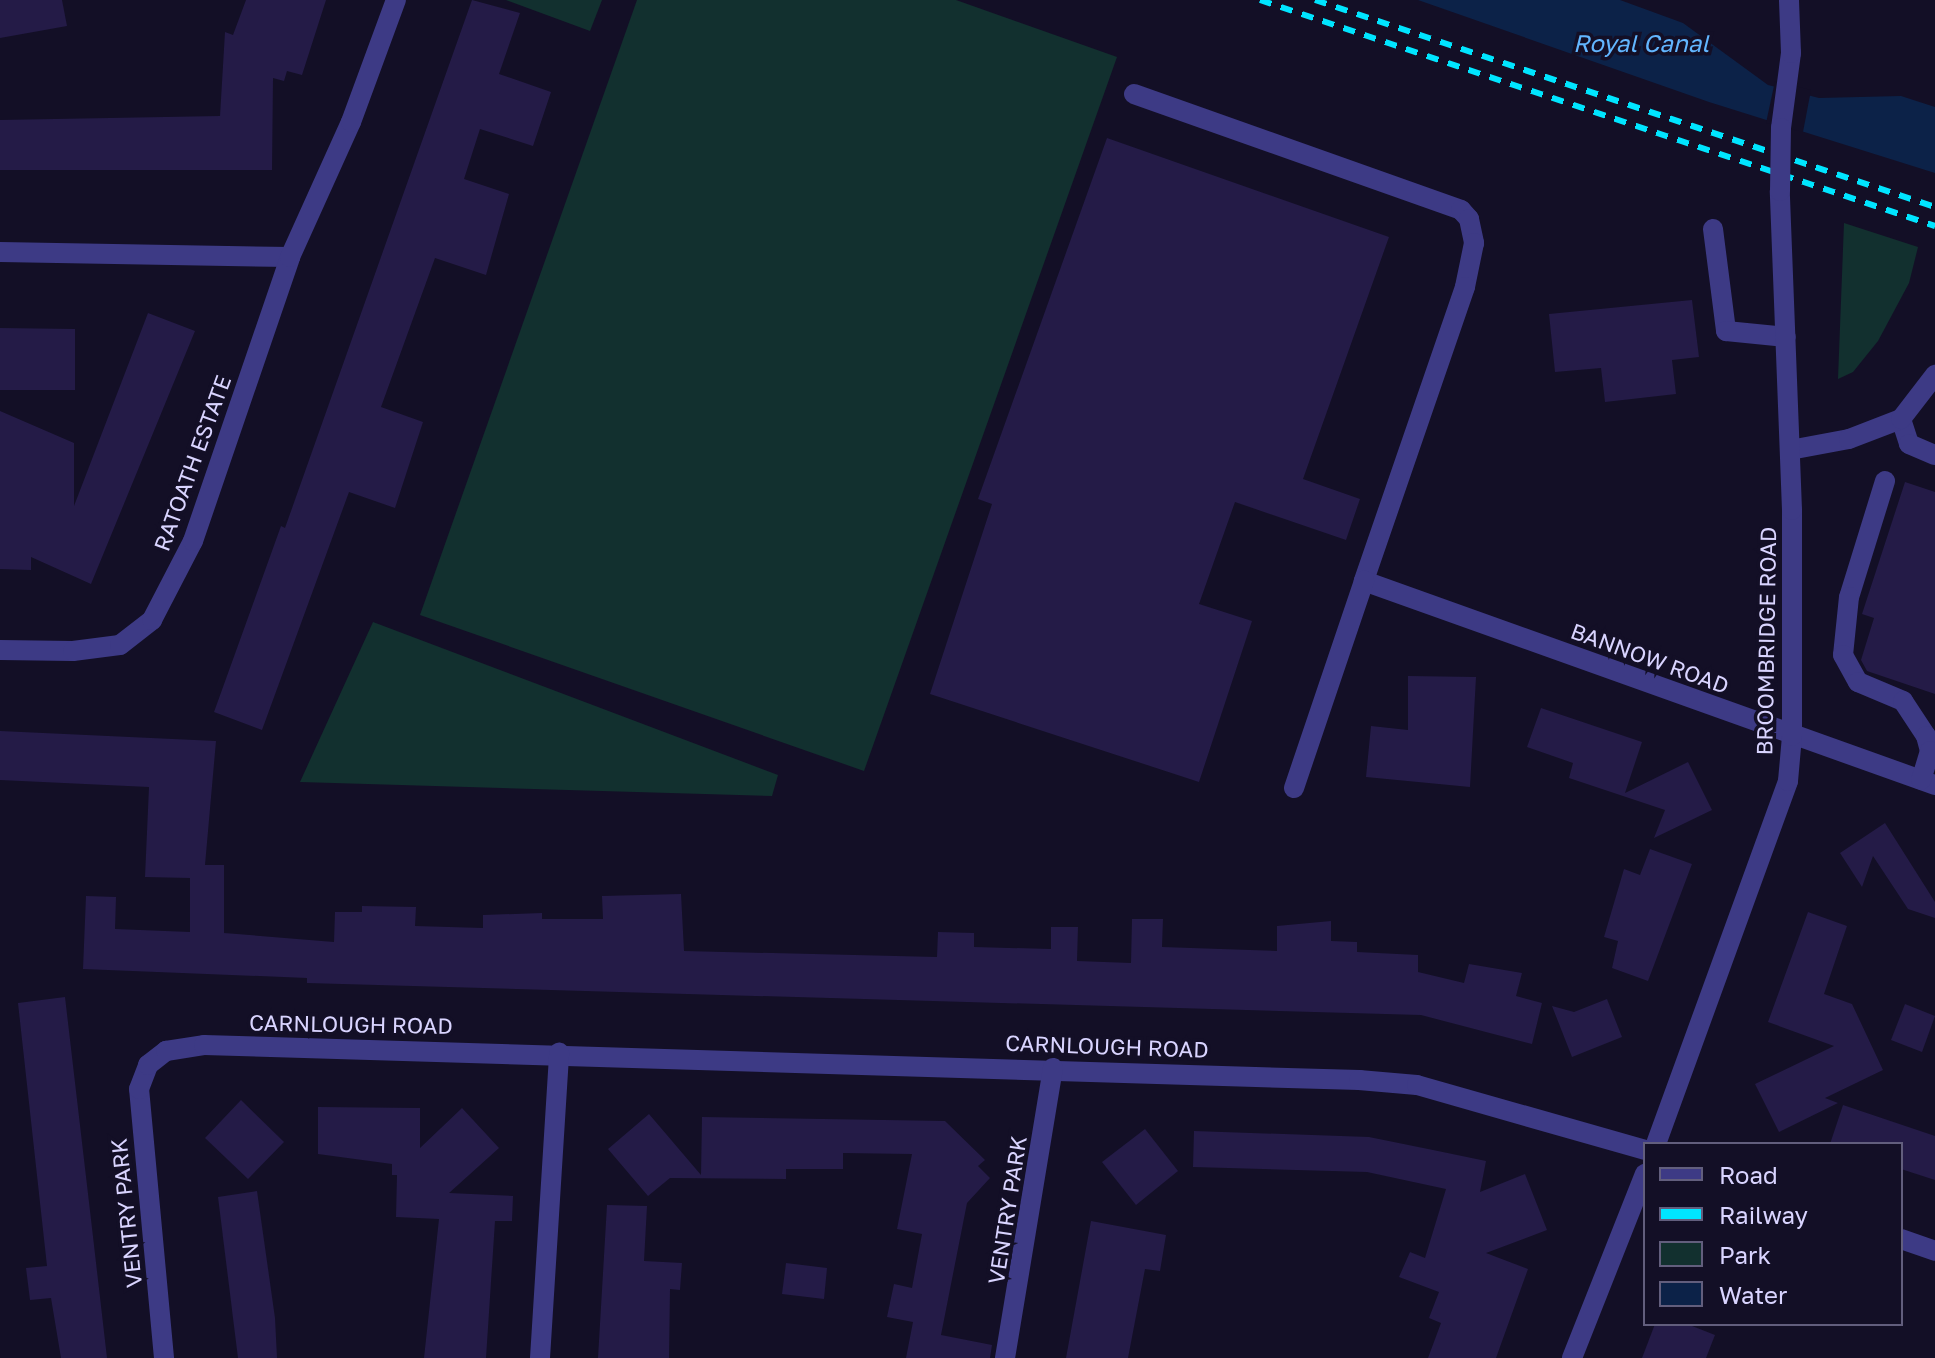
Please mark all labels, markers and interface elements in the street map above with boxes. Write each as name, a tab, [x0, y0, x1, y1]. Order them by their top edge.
water label: Royal Canal	[1573, 29, 1709, 57]
street label: RATOATH ESTATE	[148, 372, 236, 554]
street label: BROOMBRIDGE ROAD	[1751, 527, 1781, 755]
street label: BANNOW ROAD	[1567, 617, 1733, 699]
street label: CARNLOUGH ROAD	[249, 1009, 453, 1039]
street label: CARNLOUGH ROAD	[1005, 1029, 1209, 1063]
street label: VENTRY PARK	[982, 1134, 1032, 1286]
street label: VENTRY PARK	[105, 1137, 147, 1289]
legend	[1643, 1142, 1903, 1326]
text: Road	[1719, 1160, 1778, 1189]
text: Railway	[1719, 1200, 1808, 1229]
text: Park	[1719, 1240, 1771, 1269]
text: Water	[1719, 1280, 1787, 1309]

